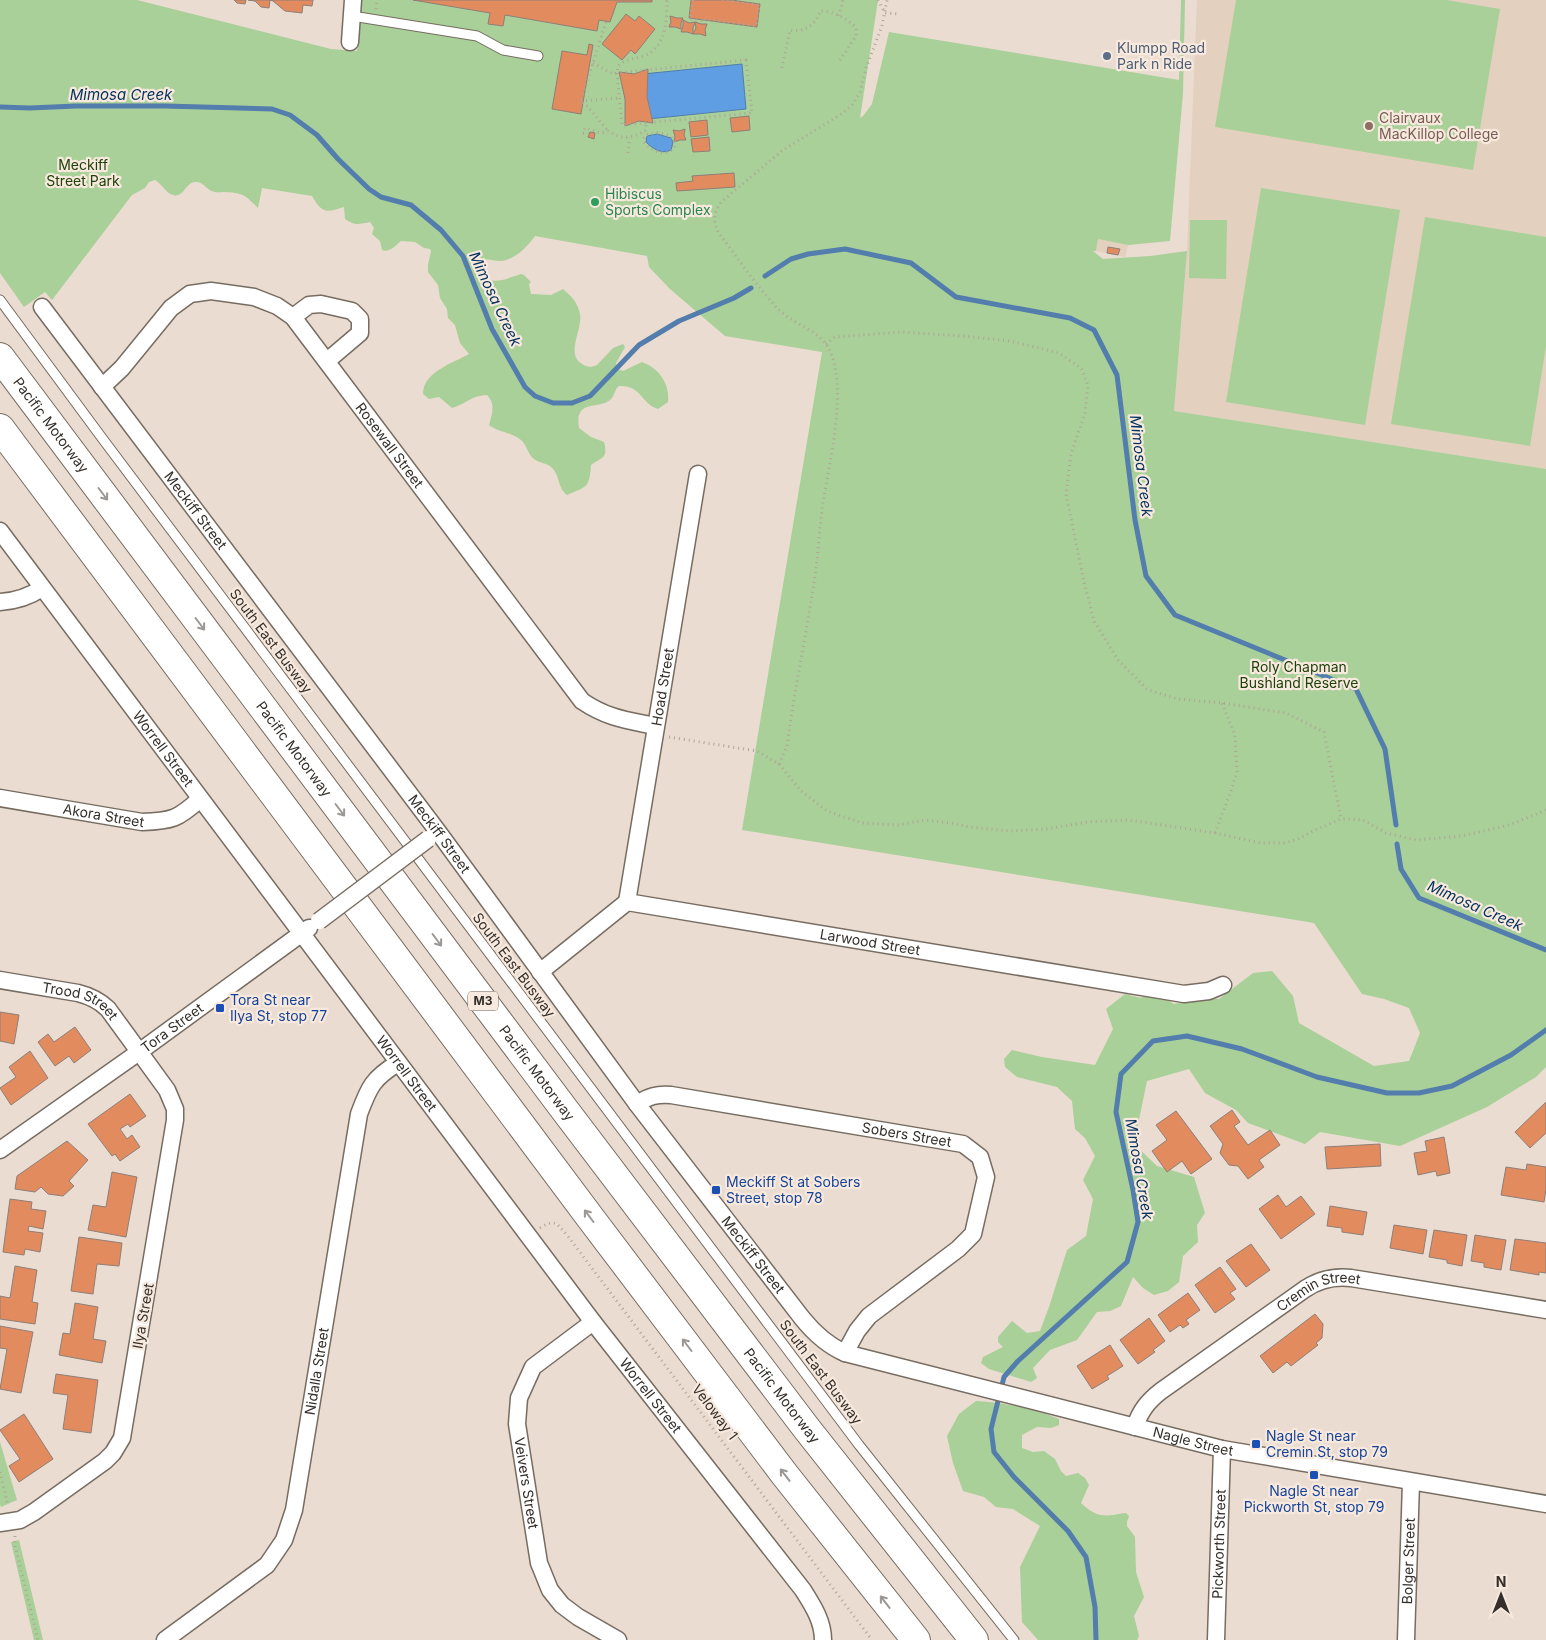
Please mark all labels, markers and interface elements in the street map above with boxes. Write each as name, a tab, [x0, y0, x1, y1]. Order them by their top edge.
place label: Klumpp Road Park n Ride	[1117, 39, 1205, 72]
marker: Klumpp Road Park n Ride	[1101, 50, 1113, 62]
water label: Mimosa Creek	[70, 85, 173, 104]
place label: Clairvaux MacKillop College	[1379, 109, 1499, 142]
marker: Clairvaux MacKillop College	[1363, 120, 1375, 132]
park label: Meckiff Street Park	[46, 156, 120, 189]
place label: Hibiscus Sports Complex	[605, 185, 711, 218]
marker: Hibiscus Sports Complex	[589, 196, 601, 208]
water label: Mimosa Creek	[465, 248, 526, 350]
street label: Pacific Motorway	[10, 374, 93, 476]
street label: Rosewall Street	[352, 399, 428, 491]
water label: Mimosa Creek	[1126, 414, 1157, 519]
street label: Meckiff Street	[161, 468, 231, 553]
one-way arrow	[97, 487, 108, 500]
street label: South East Busway	[227, 585, 316, 696]
one-way arrow	[195, 617, 205, 631]
street label: Hoad Street	[647, 646, 677, 727]
park label: Roly Chapman Bushland Reserve	[1240, 658, 1358, 691]
street label: Pacific Motorway	[253, 698, 336, 800]
street label: Worrell Street	[130, 707, 198, 790]
street label: Meckiff Street	[405, 791, 475, 876]
street label: Akora Street	[62, 800, 146, 830]
one-way arrow	[334, 803, 345, 816]
water label: Mimosa Creek	[1424, 876, 1527, 935]
street label: South East Busway	[470, 909, 559, 1020]
street label: Larwood Street	[819, 925, 922, 958]
one-way arrow	[432, 933, 442, 947]
street label: Trood Street	[41, 978, 122, 1023]
place label: Tora St near Ilya St, stop 77	[230, 991, 327, 1024]
road number: M3	[468, 991, 498, 1010]
street label: Tora Street	[137, 999, 207, 1056]
marker: Tora St near Ilya St, stop 77	[214, 1002, 226, 1014]
street label: Pacific Motorway	[496, 1022, 579, 1124]
street label: Worrell Street	[373, 1032, 441, 1115]
water label: Mimosa Creek	[1121, 1117, 1158, 1222]
street label: Sobers Street	[861, 1118, 953, 1150]
place label: Meckiff St at Sobers Street, stop 78	[726, 1173, 860, 1206]
marker: Meckiff St at Sobers Street, stop 78	[710, 1184, 722, 1196]
one-way arrow	[583, 1210, 594, 1223]
street label: Meckiff Street	[718, 1212, 789, 1297]
street label: Cremin Street	[1273, 1268, 1362, 1315]
street label: Ilya Street	[128, 1281, 157, 1350]
street label: South East Busway	[777, 1316, 866, 1427]
street label: Nidalla Street	[301, 1326, 332, 1416]
one-way arrow	[682, 1338, 692, 1352]
street label: Pacific Motorway	[741, 1344, 824, 1446]
street label: Worrell Street	[616, 1354, 686, 1436]
street label: Veloway 1	[689, 1381, 742, 1443]
street label: Nagle Street	[1151, 1423, 1235, 1459]
place label: Nagle St near Cremin St, stop 79	[1266, 1427, 1388, 1460]
street label: Veivers Street	[511, 1436, 543, 1530]
marker: Nagle St near Cremin St, stop 79	[1250, 1438, 1262, 1450]
one-way arrow	[780, 1468, 790, 1482]
marker: Nagle St near Pickworth St, stop 79	[1308, 1469, 1320, 1481]
place label: Nagle St near Pickworth St, stop 79	[1244, 1482, 1384, 1515]
street label: Pickworth Street	[1208, 1489, 1229, 1599]
street label: Bolger Street	[1398, 1517, 1418, 1605]
north arrow	[1476, 1570, 1526, 1620]
text: N	[1496, 1573, 1506, 1590]
one-way arrow	[880, 1596, 891, 1609]

